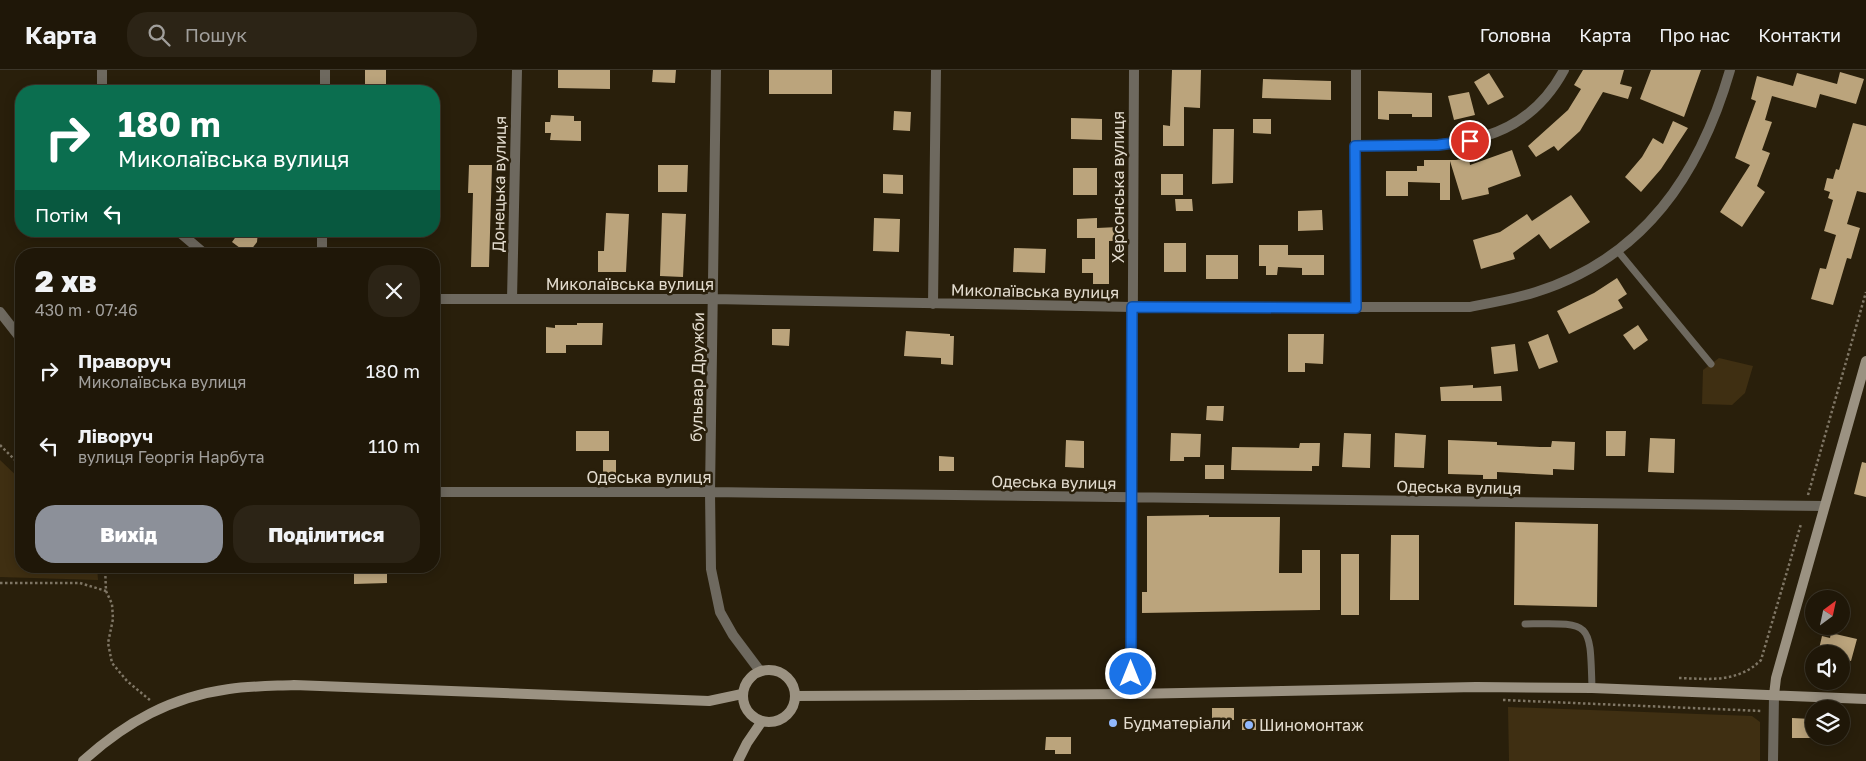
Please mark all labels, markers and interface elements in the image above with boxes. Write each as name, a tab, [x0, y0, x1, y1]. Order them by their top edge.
search box	[127, 12, 477, 57]
text: Карта	[25, 20, 97, 49]
icon: search	[145, 21, 173, 49]
text: Пошук	[185, 23, 247, 46]
text: Головна	[1480, 24, 1551, 46]
text: Карта	[1579, 24, 1631, 46]
text: Про нас	[1659, 24, 1730, 46]
text: Контакти	[1758, 24, 1841, 46]
text: 180 m	[118, 103, 221, 145]
icon: right	[35, 105, 100, 170]
street label: Херсонська вулиця	[1108, 111, 1128, 263]
street label: Донецька вулиця	[488, 116, 510, 252]
pin	[1449, 120, 1491, 162]
icon: arrive	[1456, 127, 1484, 155]
text: Миколаївська вулиця	[118, 145, 350, 172]
icon: left	[99, 200, 127, 228]
text: Потім	[35, 203, 89, 226]
text: 2 хв	[35, 263, 97, 299]
button: close	[368, 265, 420, 317]
street label: Миколаївська вулиця	[546, 274, 714, 294]
street label: Миколаївська вулиця	[951, 280, 1119, 302]
text: 430 m · 07:46	[35, 300, 138, 320]
street label: бульвар Дружби	[686, 312, 708, 442]
text: Праворуч	[78, 349, 171, 372]
icon: right	[35, 357, 63, 385]
text: 180 m	[366, 359, 420, 382]
text: Миколаївська вулиця	[78, 372, 246, 392]
text: Ліворуч	[78, 424, 153, 447]
icon: left	[35, 432, 63, 460]
text: 110 m	[368, 434, 420, 457]
text: вулиця Георгія Нарбута	[78, 447, 264, 467]
street label: Одеська вулиця	[586, 467, 712, 487]
street label: Одеська вулиця	[991, 471, 1117, 493]
street label: Одеська вулиця	[1396, 476, 1522, 498]
button: Вихід	[35, 505, 223, 563]
button: Поділитися	[233, 505, 420, 563]
north arrow	[1805, 590, 1850, 635]
map controls	[1805, 590, 1850, 745]
button: sound	[1805, 645, 1850, 690]
position arrow	[1104, 647, 1156, 699]
button: layers	[1805, 700, 1850, 745]
place label: Будматеріали	[1123, 713, 1231, 733]
place label: Шиномонтаж	[1259, 715, 1364, 735]
marker: Будматеріали	[1107, 717, 1119, 729]
marker: Шиномонтаж	[1243, 719, 1255, 731]

